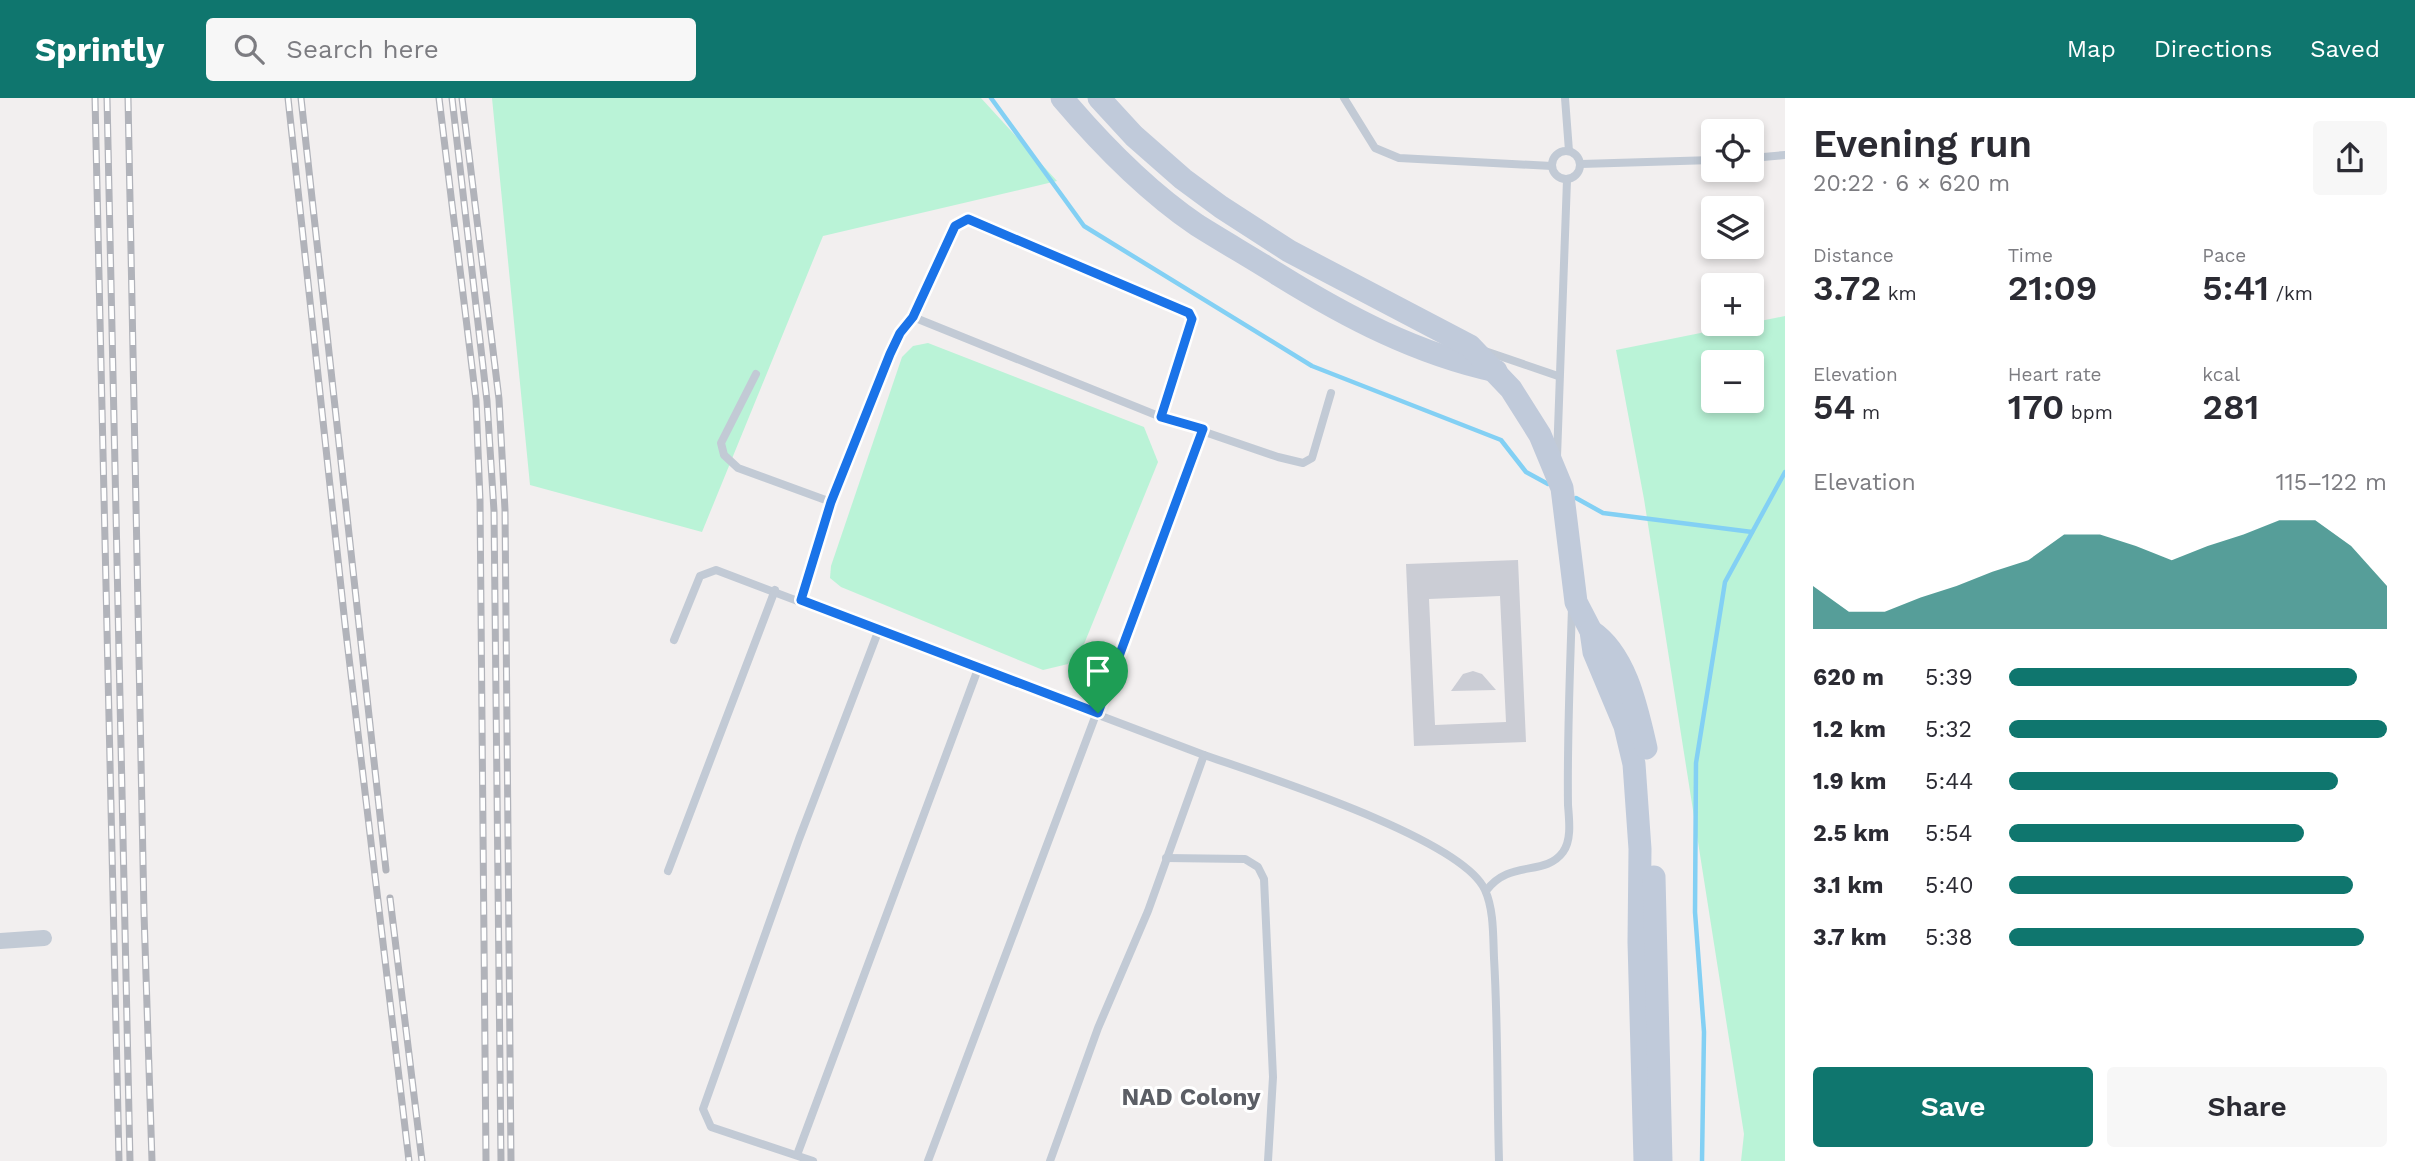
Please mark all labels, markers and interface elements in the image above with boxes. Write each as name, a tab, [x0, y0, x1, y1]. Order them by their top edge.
search box	[206, 18, 696, 81]
text: Sprintly	[35, 30, 164, 69]
icon: search	[230, 30, 268, 68]
text: Search here	[286, 34, 439, 64]
text: Map	[2067, 35, 2116, 63]
text: Directions	[2154, 35, 2272, 63]
text: Saved	[2310, 35, 2380, 63]
map controls	[1701, 119, 1764, 413]
button: locate	[1701, 119, 1764, 182]
button: share	[2313, 121, 2387, 195]
text: Evening run	[1813, 122, 2032, 166]
text: 20:22 · 6 × 620 m	[1813, 170, 2010, 197]
button: layers	[1701, 196, 1764, 259]
text: Distance	[1813, 244, 1894, 267]
text: Time	[2008, 244, 2053, 267]
text: Pace	[2202, 244, 2246, 267]
text: 3.72	[1813, 267, 1881, 309]
text: 21:09	[2008, 267, 2097, 309]
text: 5:41	[2202, 267, 2269, 309]
button: +	[1701, 273, 1764, 336]
text: km	[1881, 282, 1917, 305]
text: /km	[2269, 282, 2313, 305]
button: −	[1701, 350, 1764, 413]
text: Elevation	[1813, 363, 1898, 386]
text: Heart rate	[2008, 363, 2102, 386]
text: kcal	[2202, 363, 2240, 386]
text: 54	[1813, 386, 1856, 428]
text: 170	[2008, 386, 2064, 428]
text: 281	[2202, 386, 2259, 428]
text: m	[1856, 401, 1880, 424]
text: bpm	[2064, 401, 2113, 424]
text: Elevation	[1813, 469, 1916, 496]
text: 115–122 m	[2276, 469, 2387, 496]
pin	[1068, 641, 1128, 713]
icon: arrive	[1079, 652, 1117, 690]
text: 620 m	[1813, 664, 1884, 691]
text: 5:39	[1925, 664, 1973, 691]
text: 1.2 km	[1813, 716, 1886, 743]
text: 5:32	[1925, 716, 1972, 743]
text: 1.9 km	[1813, 768, 1886, 795]
text: 5:44	[1925, 768, 1973, 795]
text: 2.5 km	[1813, 820, 1889, 847]
text: 5:54	[1925, 820, 1973, 847]
text: 3.1 km	[1813, 872, 1883, 899]
text: 5:40	[1925, 872, 1974, 899]
text: 3.7 km	[1813, 924, 1887, 951]
text: 5:38	[1925, 924, 1973, 951]
button: Save	[1813, 1067, 2093, 1147]
button: Share	[2107, 1067, 2387, 1147]
district label: NAD Colony	[1122, 1083, 1261, 1111]

